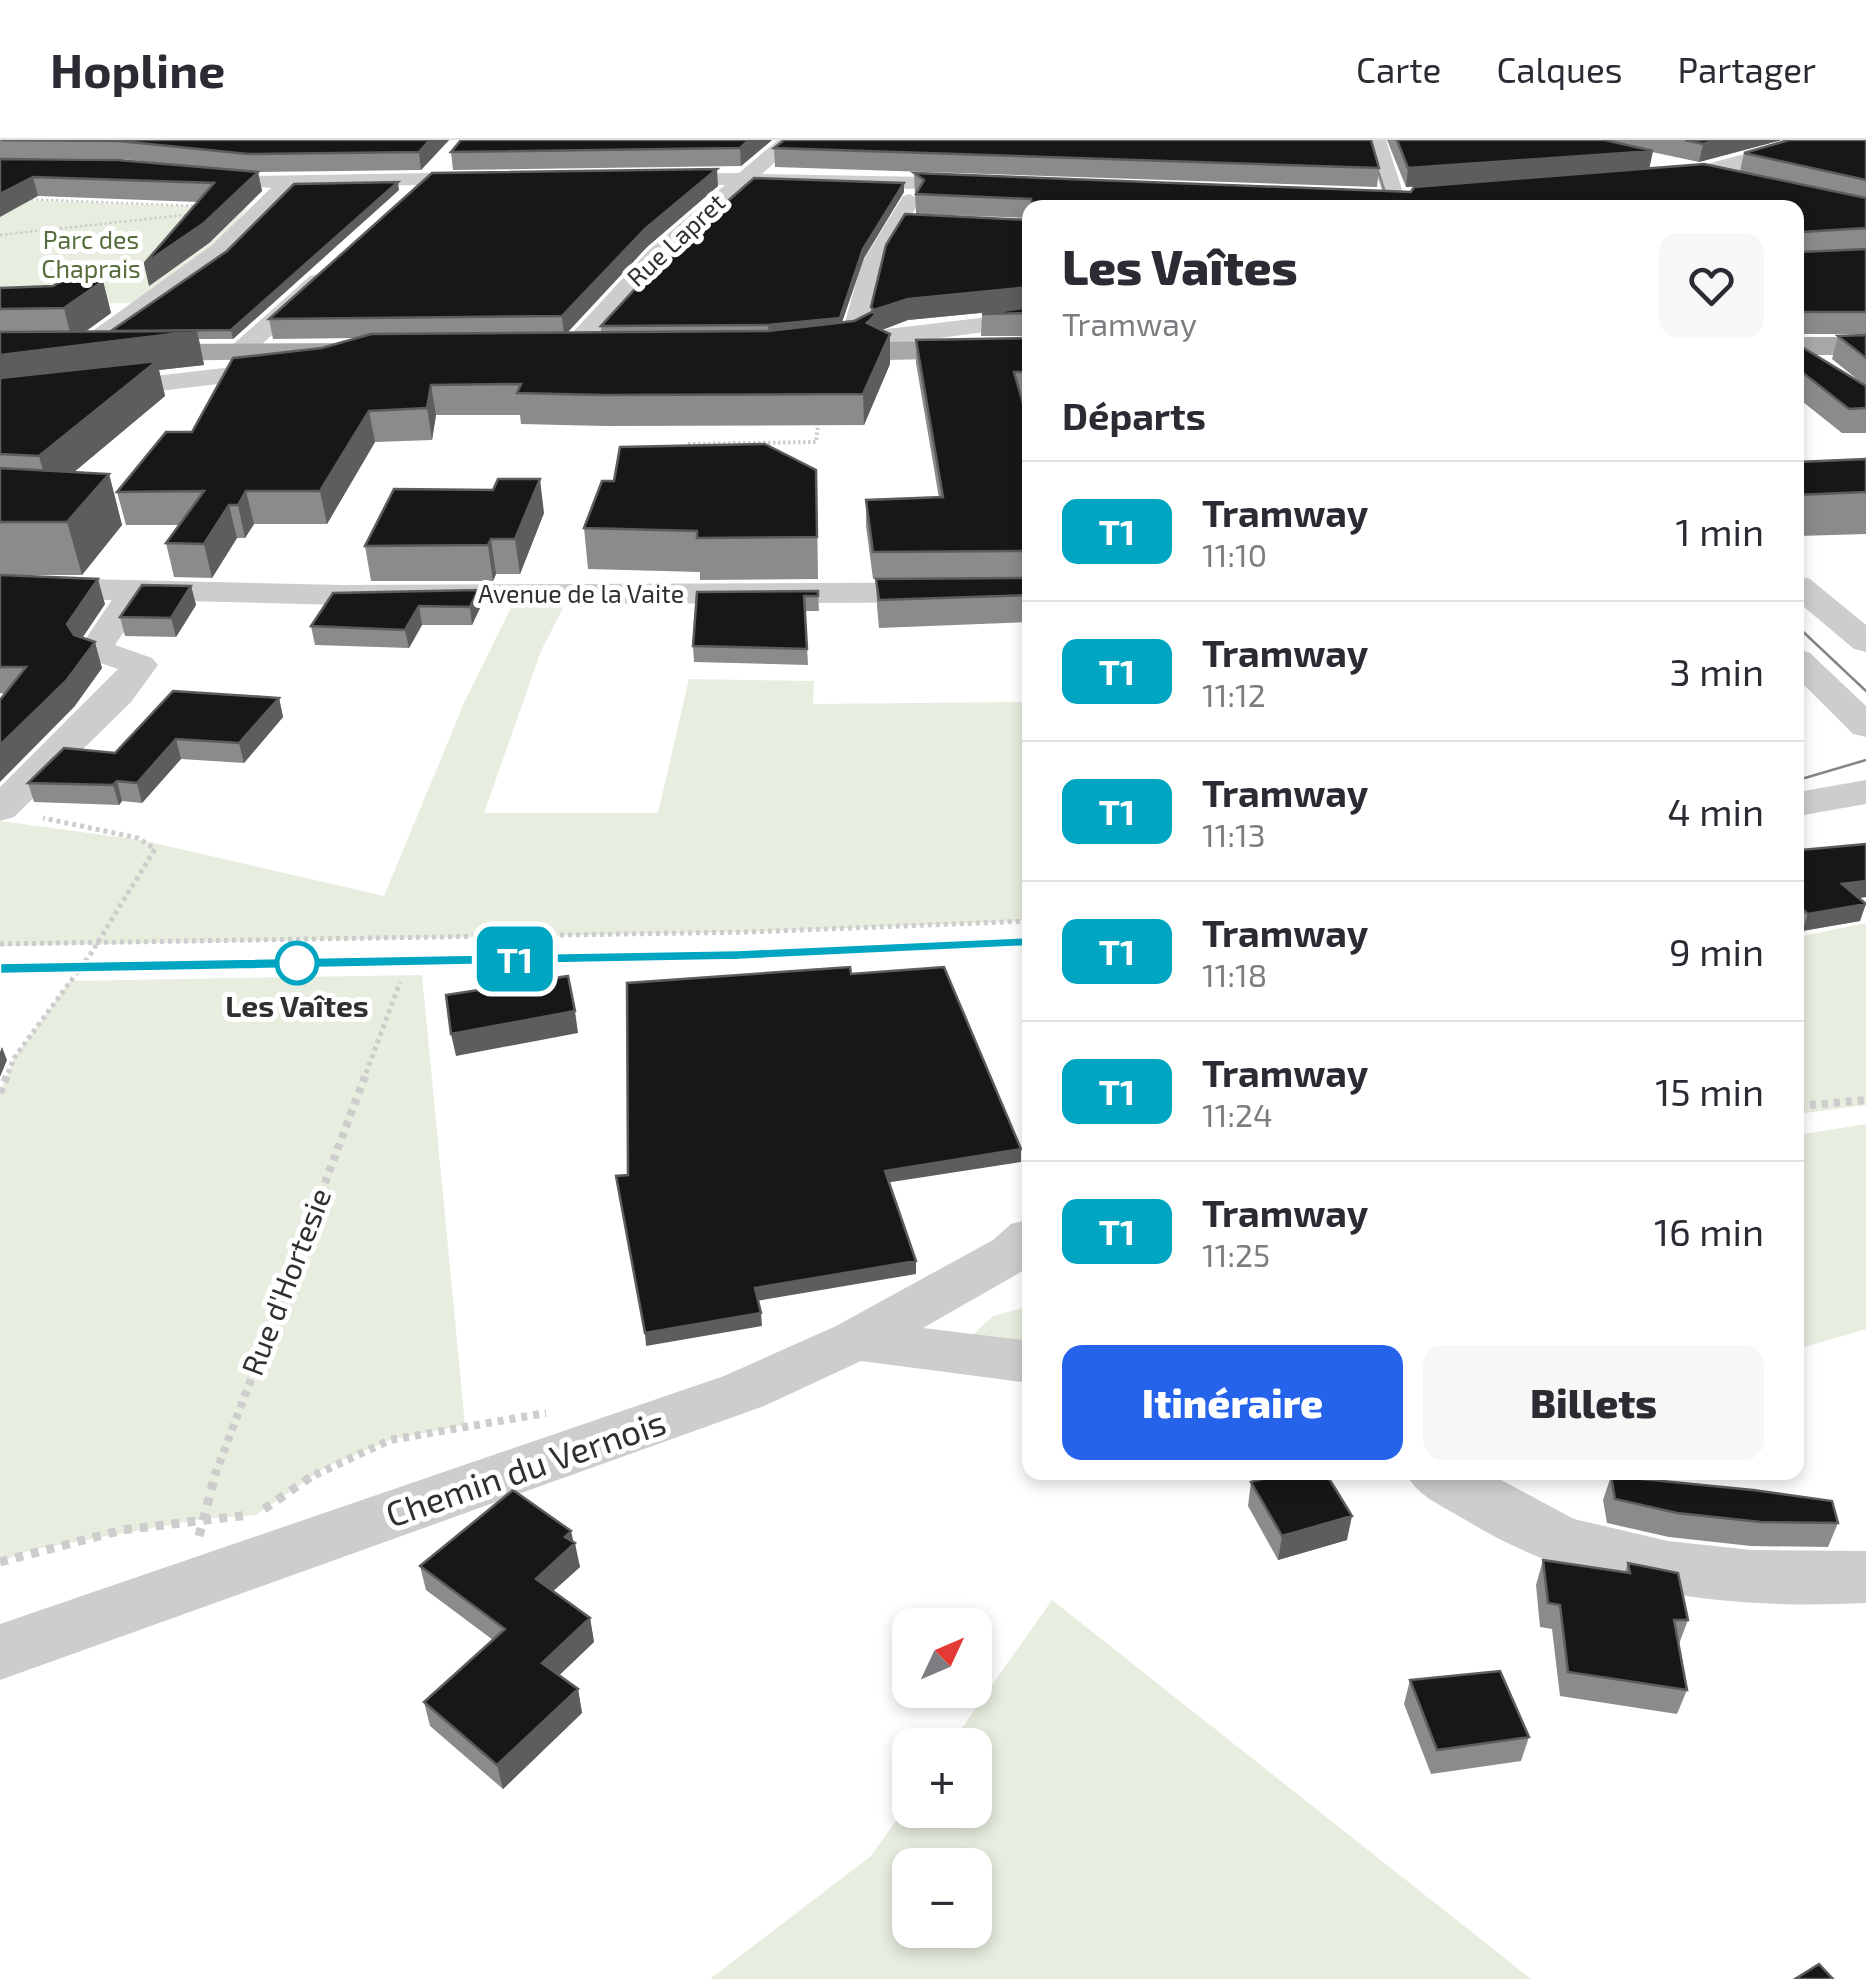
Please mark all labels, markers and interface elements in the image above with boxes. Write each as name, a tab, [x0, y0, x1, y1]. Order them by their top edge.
text: Hopline	[50, 40, 225, 98]
text: Carte	[1356, 48, 1441, 90]
text: Calques	[1496, 48, 1622, 90]
text: Partager	[1677, 48, 1816, 90]
street label: Rue Lapret	[620, 187, 730, 292]
park label: Parc des Chaprais	[41, 224, 141, 283]
button: heart	[1659, 233, 1764, 338]
text: Les Vaîtes	[1062, 237, 1297, 295]
text: Tramway	[1062, 304, 1197, 342]
text: Départs	[1062, 392, 1206, 438]
text: Tramway	[1202, 489, 1368, 535]
text: 1 min	[1676, 508, 1764, 554]
text: T1	[1099, 510, 1135, 552]
text: 11:10	[1202, 535, 1267, 573]
street label: Avenue de la Vaite	[478, 578, 684, 608]
text: Tramway	[1202, 629, 1368, 675]
text: 3 min	[1670, 648, 1764, 694]
text: T1	[1099, 650, 1135, 692]
text: 11:12	[1202, 675, 1266, 713]
text: Tramway	[1202, 769, 1368, 815]
text: 4 min	[1667, 788, 1764, 834]
text: T1	[1099, 790, 1135, 832]
text: 11:13	[1202, 815, 1266, 853]
text: Tramway	[1202, 909, 1368, 955]
line badge: T1	[470, 926, 560, 992]
text: 9 min	[1669, 928, 1764, 974]
text: T1	[1099, 930, 1135, 972]
text: T1	[497, 938, 533, 980]
marker: Les Vaîtes	[276, 942, 318, 984]
text: 11:18	[1202, 955, 1267, 993]
place label: Les Vaîtes	[225, 987, 369, 1023]
text: Tramway	[1202, 1049, 1368, 1095]
text: 15 min	[1655, 1068, 1764, 1114]
text: T1	[1099, 1070, 1135, 1112]
text: 11:24	[1202, 1095, 1273, 1133]
street label: Rue d'Hortesie	[233, 1183, 337, 1380]
text: Tramway	[1202, 1189, 1368, 1235]
text: 16 min	[1654, 1208, 1764, 1254]
text: T1	[1099, 1210, 1135, 1252]
text: 11:25	[1202, 1235, 1270, 1273]
button: Itinéraire	[1062, 1345, 1403, 1460]
button: Billets	[1423, 1345, 1764, 1460]
street label: Chemin du Vernois	[380, 1400, 671, 1535]
north arrow	[892, 1608, 992, 1708]
map controls	[892, 1608, 992, 1948]
button: +	[892, 1728, 992, 1828]
button: −	[892, 1848, 992, 1948]

